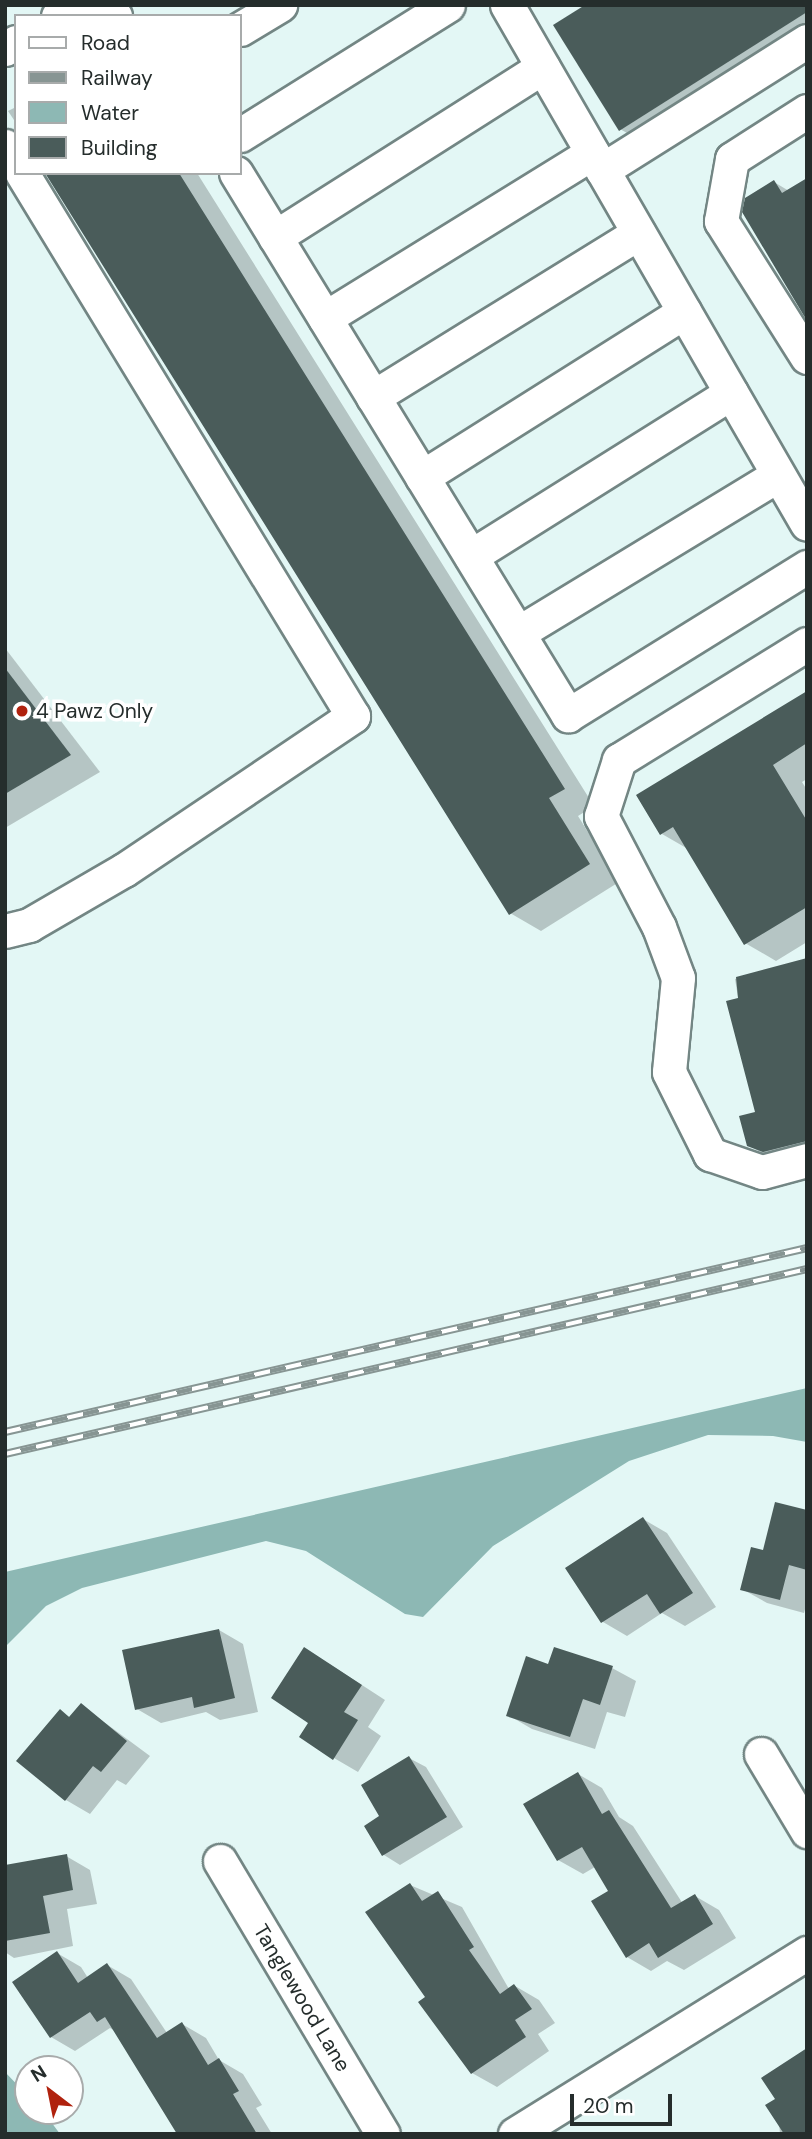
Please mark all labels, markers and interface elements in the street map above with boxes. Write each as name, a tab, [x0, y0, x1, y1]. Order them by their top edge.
legend	[14, 14, 242, 175]
text: Road	[81, 29, 130, 57]
text: Railway	[81, 64, 153, 92]
text: Water	[81, 99, 139, 127]
text: Building	[81, 134, 157, 162]
place label: 4 Pawz Only	[36, 698, 153, 724]
marker: 4 Pawz Only	[14, 703, 30, 719]
street label: Tanglewood Lane	[248, 1920, 356, 2076]
north arrow	[14, 2055, 84, 2125]
text: N	[26, 2059, 51, 2088]
scale bar	[574, 2080, 676, 2124]
text: 20 m	[583, 2092, 634, 2120]

